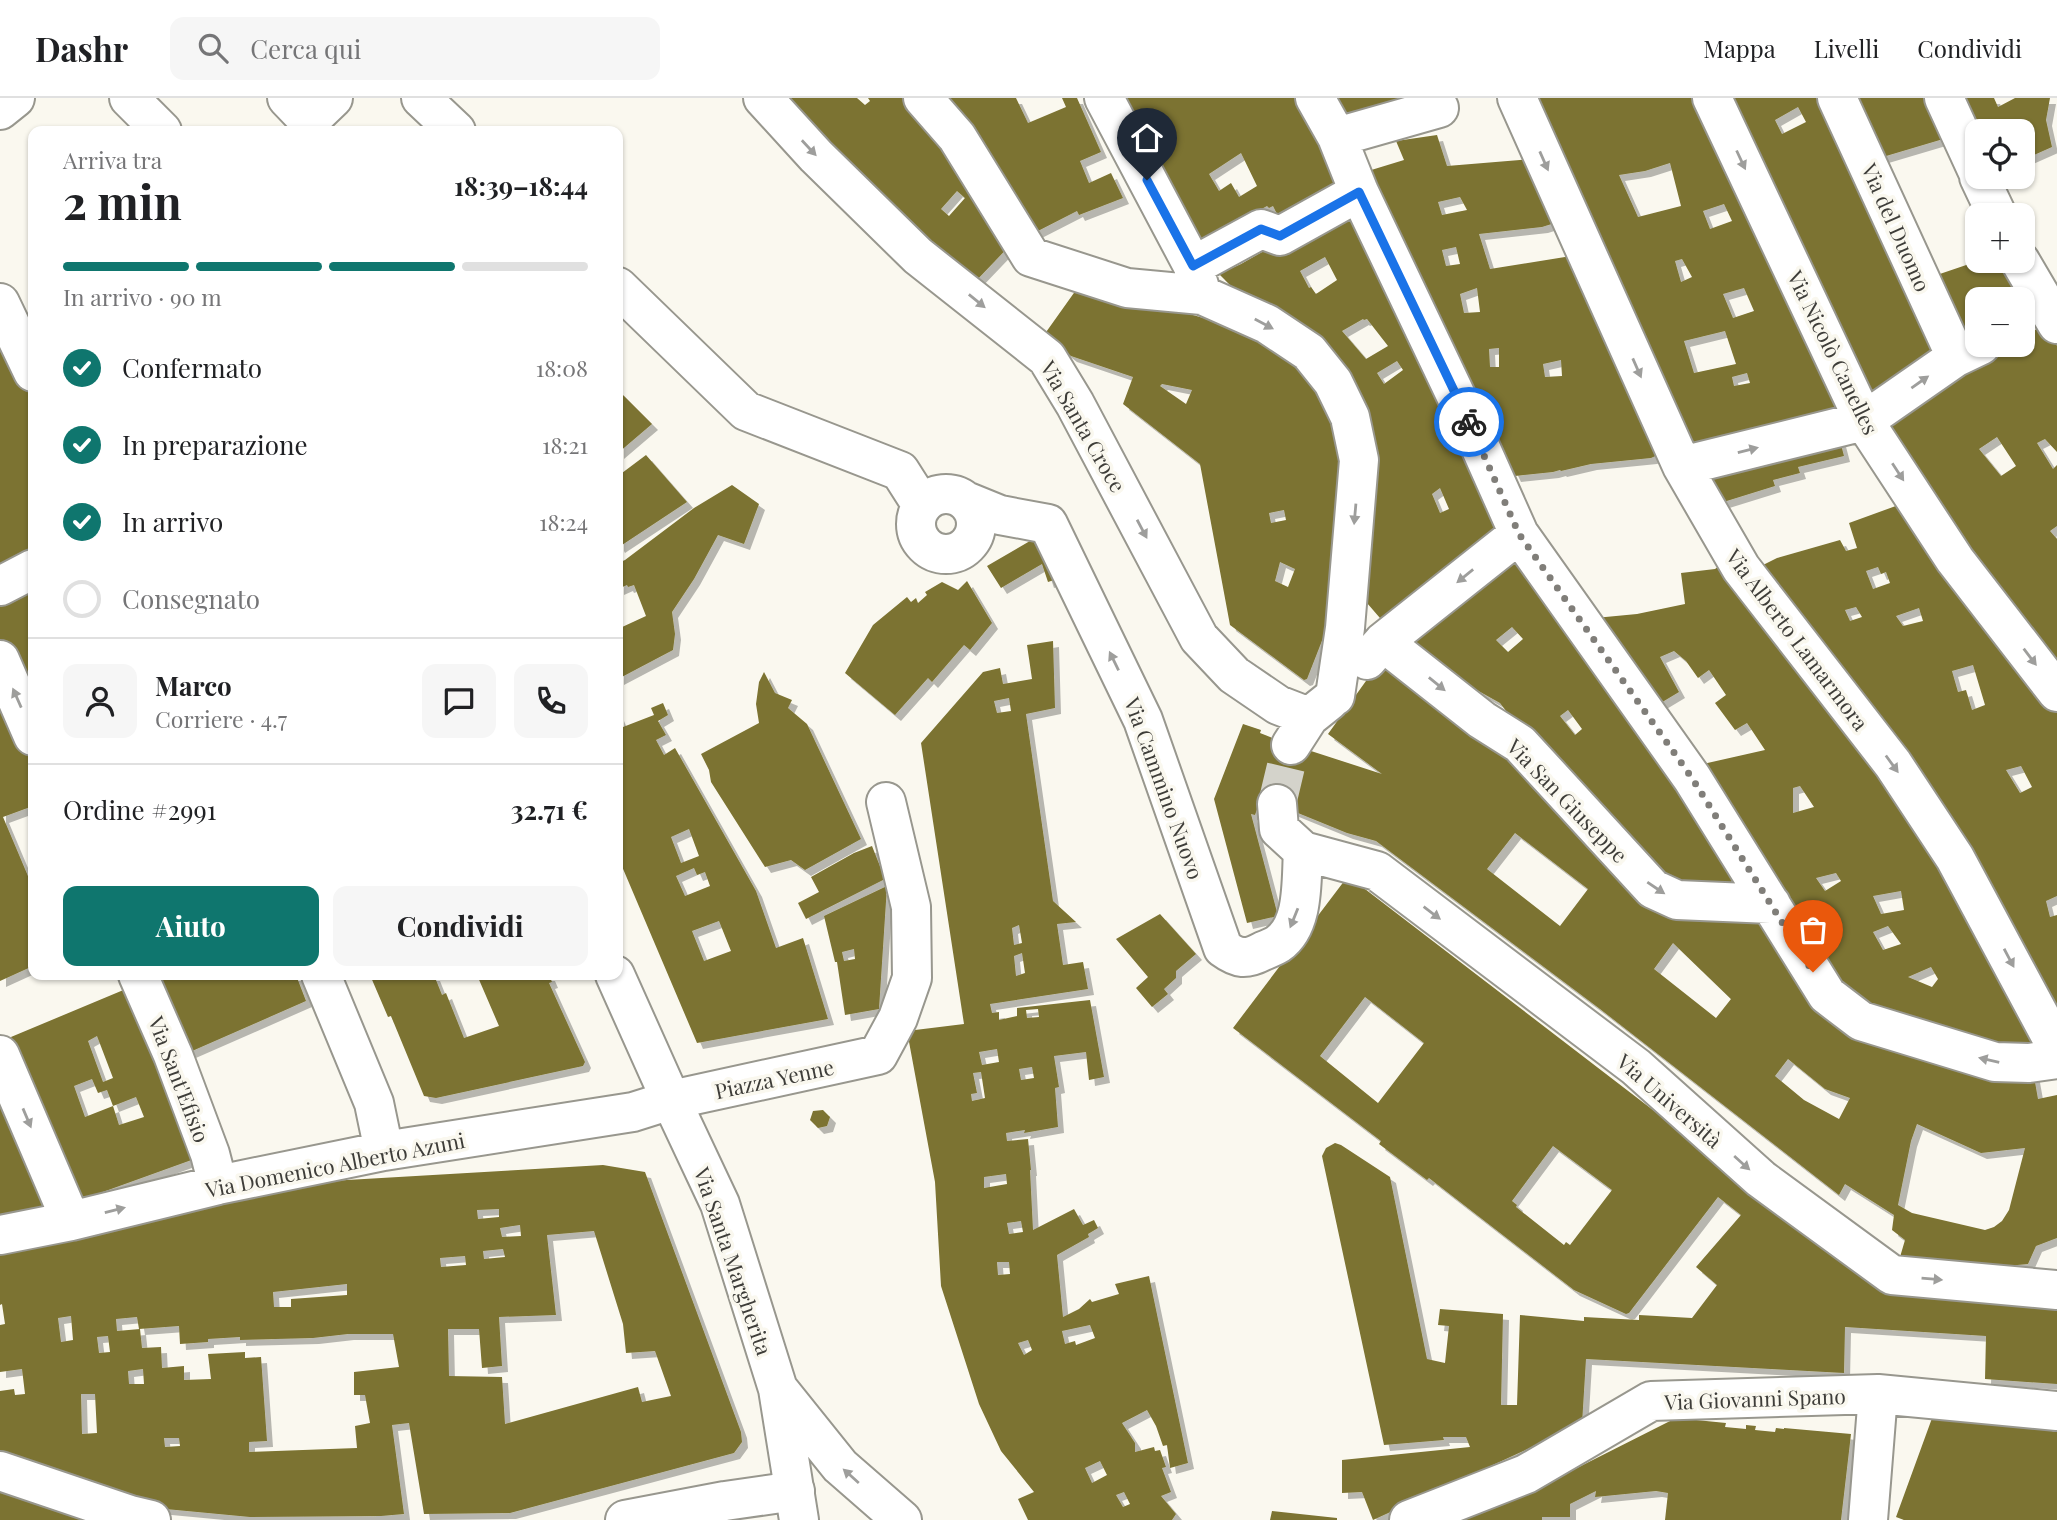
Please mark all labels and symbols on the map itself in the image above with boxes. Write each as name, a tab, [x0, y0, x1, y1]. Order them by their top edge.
pin	[1117, 108, 1177, 180]
one-way arrow	[801, 139, 817, 157]
one-way arrow	[1539, 150, 1550, 171]
one-way arrow	[1735, 150, 1747, 170]
street label: Via del Duomo	[1856, 158, 1938, 295]
street label: Via Nicolò Canelles	[1782, 265, 1886, 439]
one-way arrow	[967, 294, 985, 309]
one-way arrow	[1255, 318, 1274, 330]
street label: Via Santa Croce	[1035, 354, 1133, 497]
one-way arrow	[1631, 358, 1643, 378]
one-way arrow	[1911, 375, 1929, 389]
courier	[1434, 387, 1504, 457]
one-way arrow	[1737, 444, 1759, 455]
one-way arrow	[1891, 462, 1904, 482]
one-way arrow	[1349, 503, 1360, 525]
one-way arrow	[1136, 519, 1148, 538]
street label: Via Alberto Lamarmora	[1720, 542, 1876, 736]
one-way arrow	[1457, 568, 1474, 583]
one-way arrow	[2022, 648, 2036, 666]
one-way arrow	[1109, 651, 1120, 671]
one-way arrow	[1427, 677, 1445, 692]
one-way arrow	[11, 688, 23, 708]
street label: Via Cammino Nuovo	[1119, 692, 1211, 883]
street label: Via San Giuseppe	[1501, 731, 1634, 868]
one-way arrow	[1885, 755, 1899, 773]
one-way arrow	[1647, 881, 1665, 895]
pin	[1783, 900, 1843, 972]
one-way arrow	[1423, 905, 1441, 919]
one-way arrow	[1288, 908, 1300, 928]
one-way arrow	[2003, 948, 2015, 968]
street label: Via Sant'Efisio	[143, 1011, 217, 1146]
street label: Via Università	[1611, 1046, 1729, 1154]
street label: Piazza Yenne	[712, 1052, 836, 1104]
one-way arrow	[1978, 1054, 2000, 1065]
one-way arrow	[21, 1108, 33, 1128]
street label: Via Domenico Alberto Azuni	[202, 1125, 467, 1203]
one-way arrow	[1734, 1154, 1751, 1170]
street label: Via Santa Margherita	[688, 1162, 779, 1359]
one-way arrow	[104, 1204, 126, 1215]
one-way arrow	[1921, 1274, 1943, 1285]
street label: Via Giovanni Spano	[1663, 1381, 1846, 1415]
one-way arrow	[843, 1468, 860, 1484]

